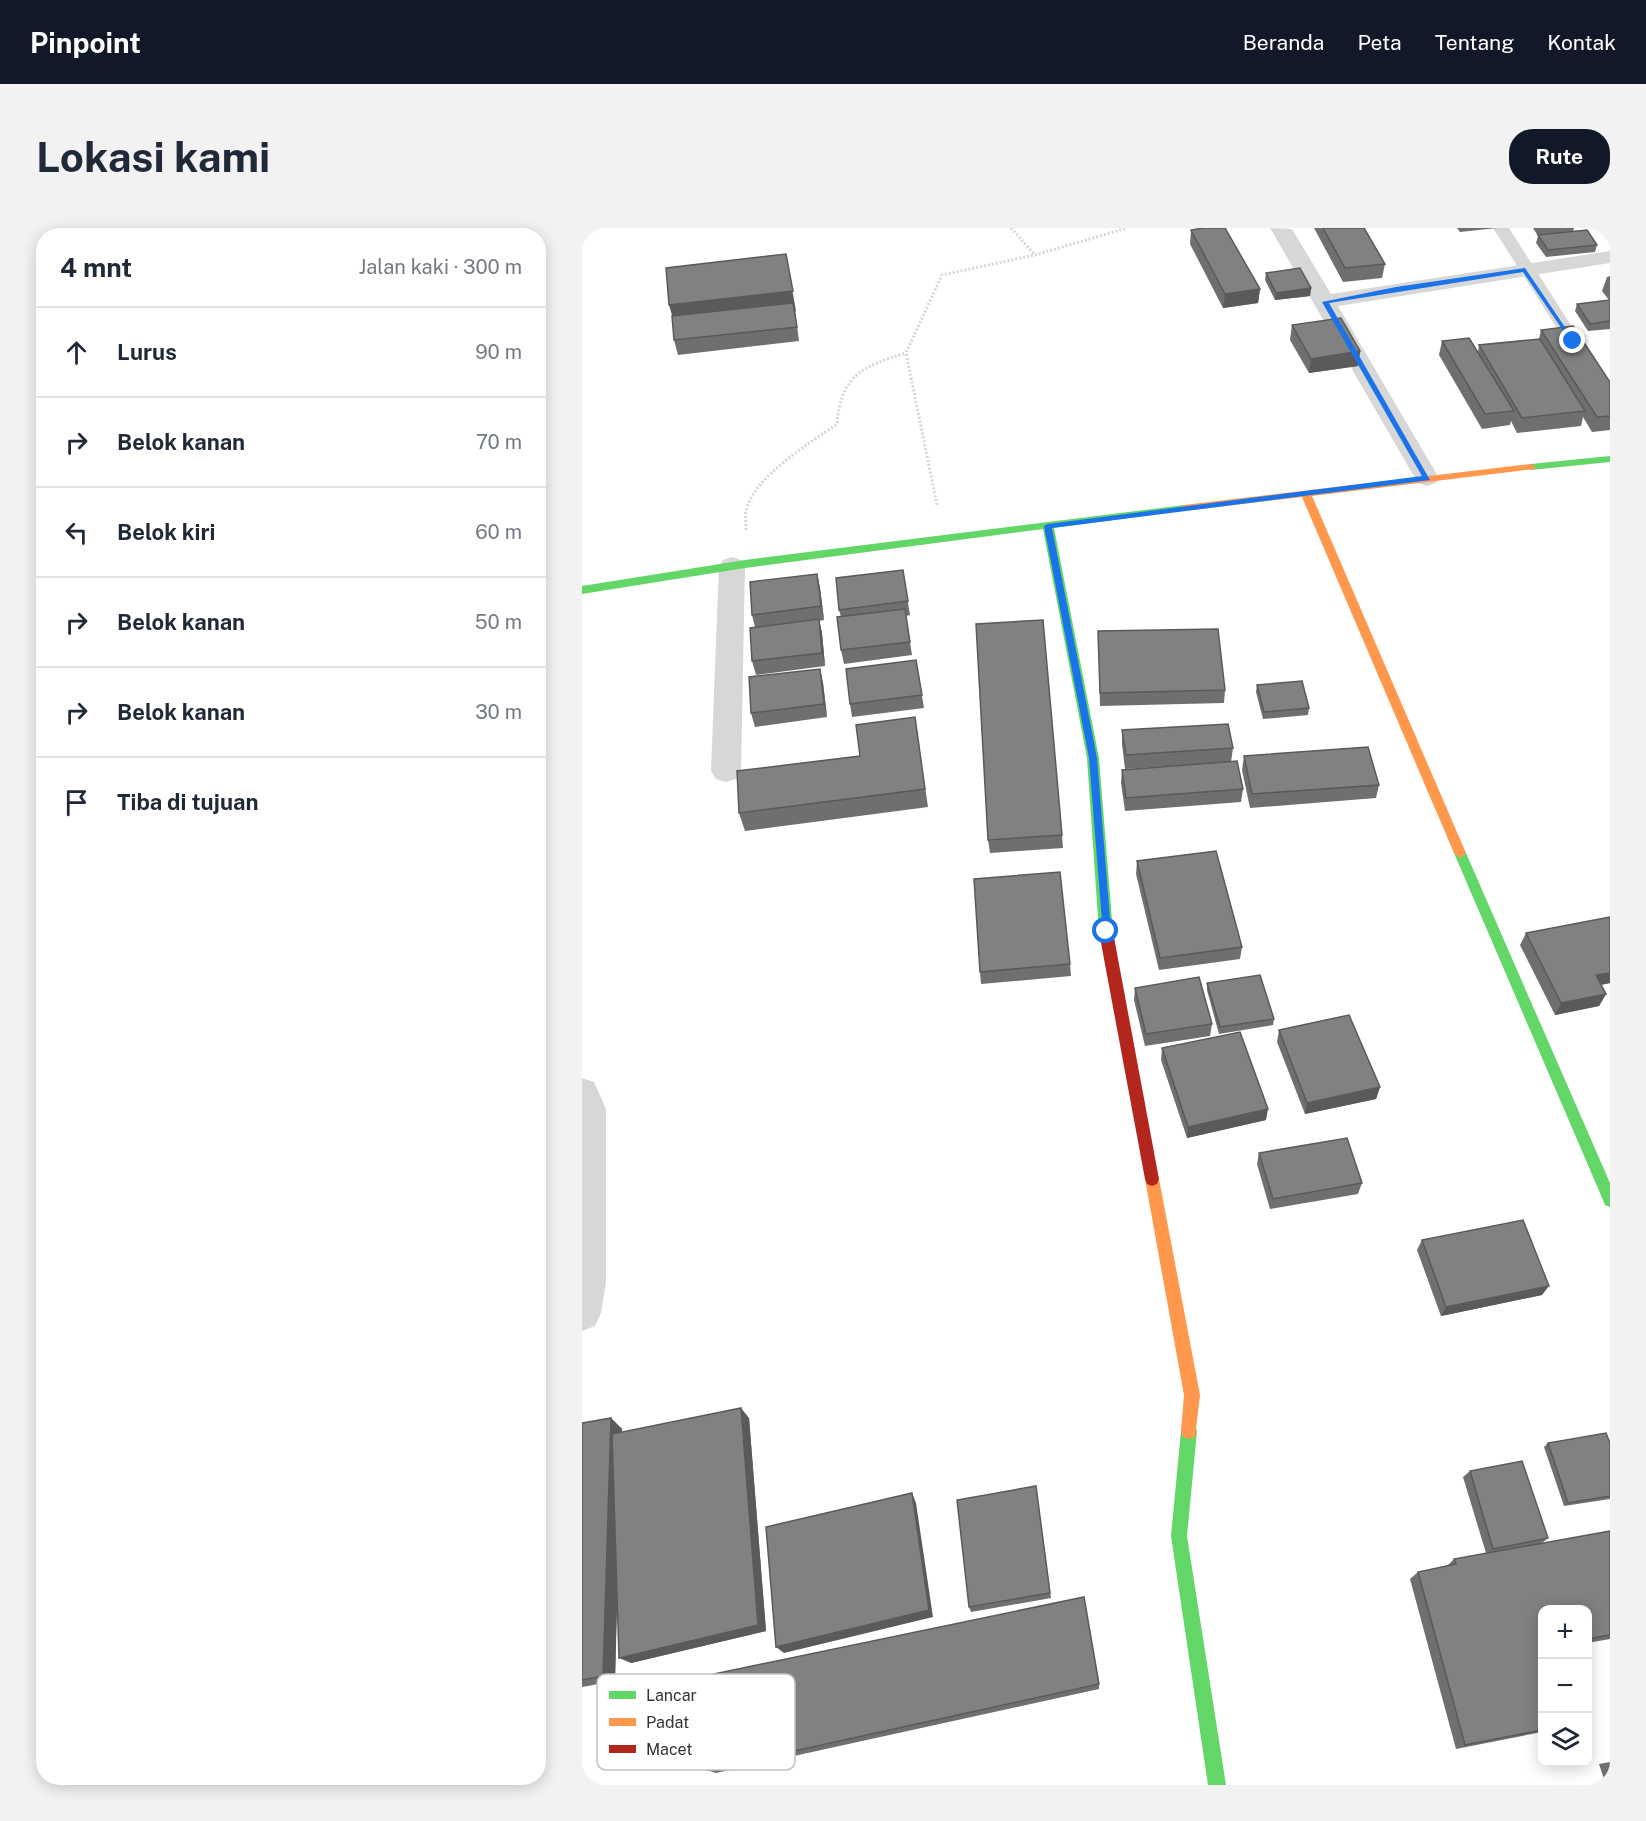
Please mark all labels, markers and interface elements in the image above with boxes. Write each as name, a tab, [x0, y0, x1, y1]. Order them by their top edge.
text: Pinpoint	[30, 26, 141, 59]
text: Beranda	[1243, 30, 1324, 55]
text: Peta	[1357, 30, 1402, 55]
text: Tentang	[1435, 30, 1514, 55]
text: Kontak	[1547, 30, 1616, 55]
button: Rute	[1509, 129, 1610, 184]
text: Lokasi kami	[36, 132, 270, 181]
text: 4 mnt	[60, 252, 132, 283]
text: Jalan kaki · 300 m	[358, 255, 522, 279]
route end	[1559, 327, 1585, 353]
icon: ahead	[60, 336, 93, 369]
text: Lurus	[117, 339, 177, 365]
text: 90 m	[475, 340, 522, 364]
icon: right	[60, 426, 93, 459]
text: Belok kanan	[117, 429, 245, 455]
text: 70 m	[476, 430, 522, 454]
icon: left	[60, 516, 93, 549]
text: Belok kiri	[117, 519, 215, 545]
text: 60 m	[475, 520, 522, 544]
icon: right	[60, 606, 93, 639]
text: Belok kanan	[117, 609, 245, 635]
text: 50 m	[475, 610, 522, 634]
icon: right	[60, 696, 93, 729]
text: Belok kanan	[117, 699, 245, 725]
text: 30 m	[475, 700, 522, 724]
icon: arrive	[60, 786, 93, 819]
text: Tiba di tujuan	[117, 789, 258, 815]
route start	[1092, 917, 1118, 943]
map controls	[1538, 1605, 1592, 1767]
button: +	[1538, 1605, 1592, 1659]
button: −	[1538, 1659, 1592, 1713]
legend	[597, 1674, 795, 1770]
text: Lancar	[646, 1686, 697, 1705]
text: Padat	[646, 1713, 689, 1732]
button: layers	[1538, 1713, 1592, 1767]
text: Macet	[646, 1740, 693, 1759]

